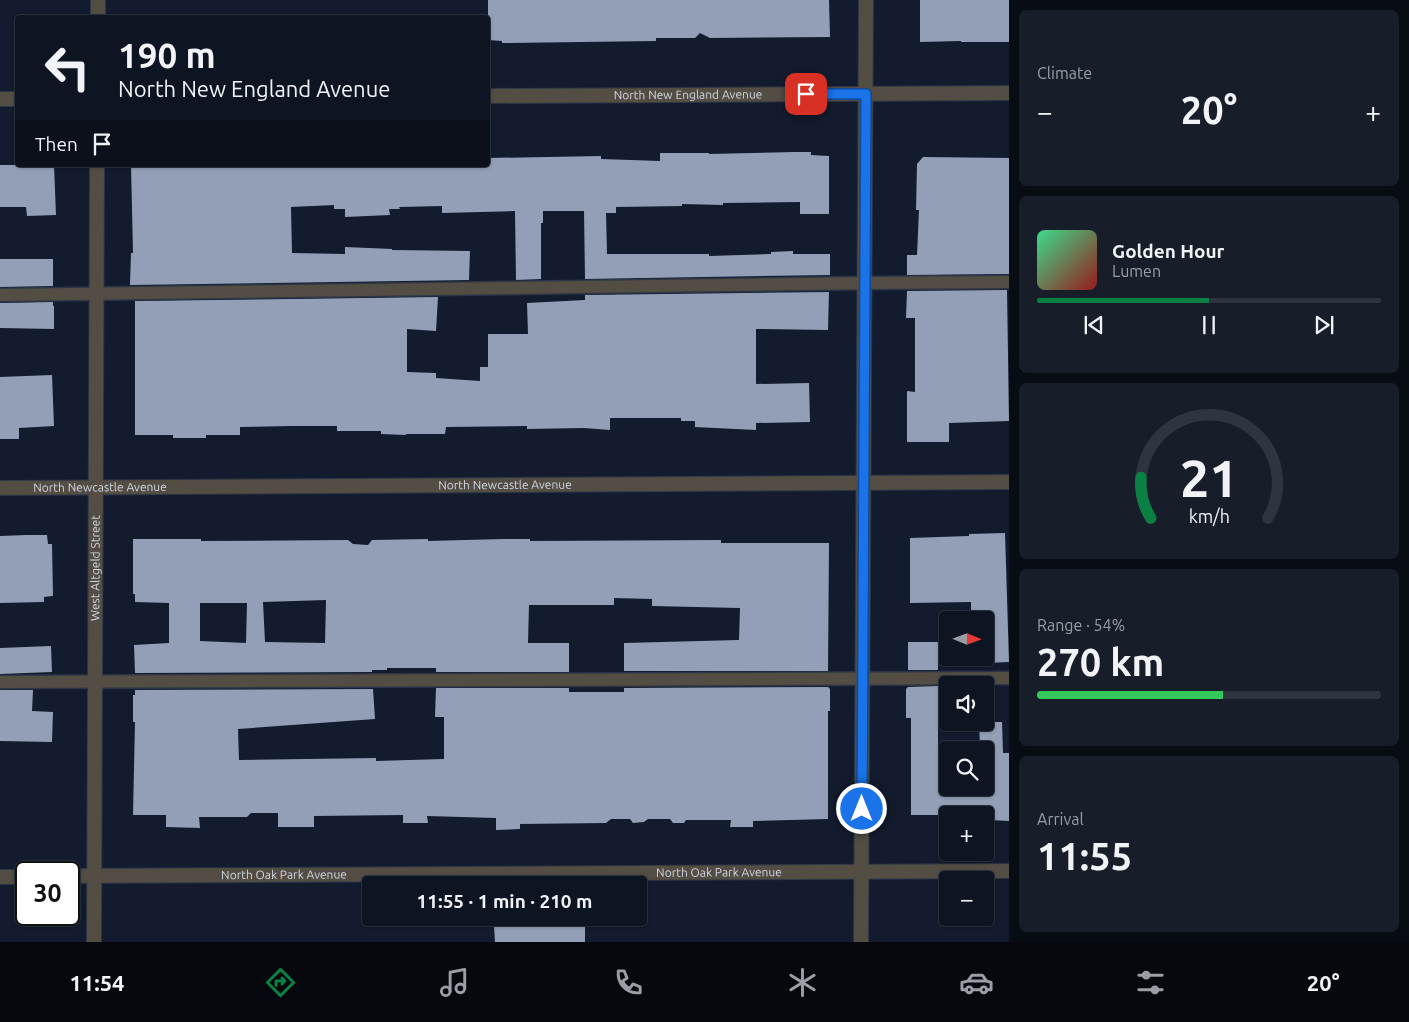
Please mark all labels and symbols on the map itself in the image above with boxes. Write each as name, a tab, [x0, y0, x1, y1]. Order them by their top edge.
pin	[785, 73, 827, 115]
street label: North New England Avenue	[614, 87, 762, 101]
street label: North Newcastle Avenue	[438, 478, 572, 491]
street label: North Newcastle Avenue	[33, 480, 167, 494]
street label: West Altgeld Street	[88, 515, 102, 621]
north arrow	[939, 611, 994, 666]
position arrow	[835, 782, 887, 834]
speed limit sign: 30	[15, 861, 80, 926]
street label: North Oak Park Avenue	[656, 865, 782, 879]
street label: North Oak Park Avenue	[221, 868, 347, 881]

